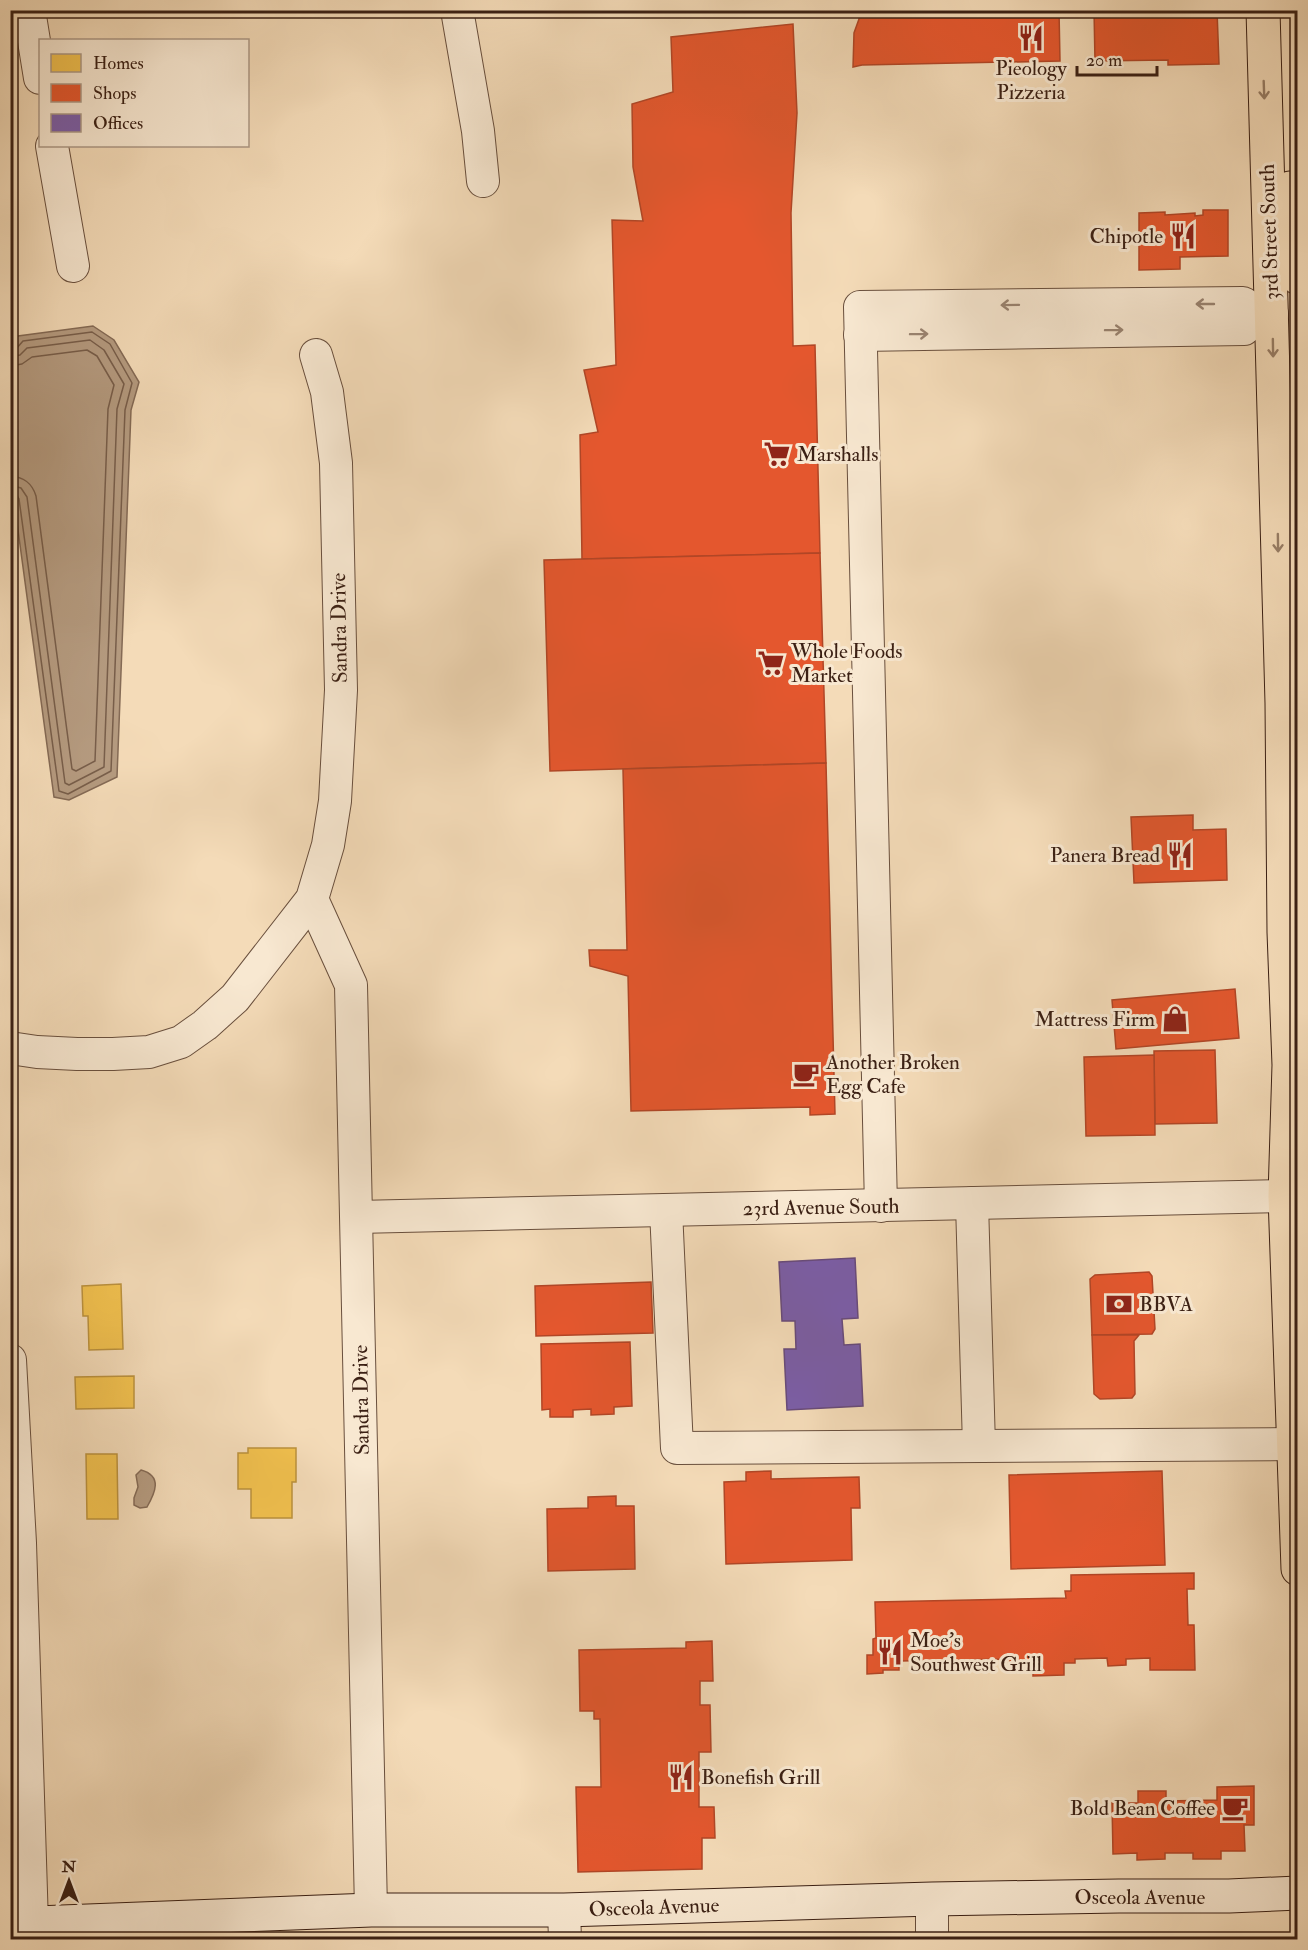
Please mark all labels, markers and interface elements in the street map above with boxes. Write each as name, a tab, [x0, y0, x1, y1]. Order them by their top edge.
restaurant icon: Pieology Pizzeria	[1016, 23, 1046, 53]
legend	[39, 39, 249, 147]
scale bar	[1077, 39, 1156, 77]
text: 20 m	[1086, 49, 1122, 72]
text: Homes	[93, 52, 144, 75]
place label: Pieology Pizzeria	[995, 55, 1068, 106]
one-way arrow	[1258, 79, 1270, 99]
text: Shops	[93, 82, 136, 105]
text: Offices	[93, 112, 143, 135]
street label: 3rd Street South	[1254, 164, 1285, 300]
restaurant icon: Chipotle	[1168, 221, 1198, 251]
place label: Chipotle	[1089, 223, 1163, 250]
one-way arrow	[1195, 298, 1215, 310]
one-way arrow	[1000, 299, 1020, 311]
one-way arrow	[1103, 325, 1123, 336]
one-way arrow	[908, 328, 928, 340]
one-way arrow	[1267, 337, 1279, 357]
supermarket icon: Marshalls	[762, 439, 792, 469]
place label: Marshalls	[797, 441, 878, 468]
one-way arrow	[1272, 532, 1284, 552]
street label: Sandra Drive	[325, 572, 354, 683]
place label: Whole Foods Market	[790, 638, 903, 689]
supermarket icon: Whole Foods Market	[756, 648, 786, 678]
restaurant icon: Panera Bread	[1165, 840, 1195, 870]
place label: Panera Bread	[1050, 842, 1161, 869]
shop icon: Mattress Firm	[1160, 1004, 1190, 1034]
place label: Mattress Firm	[1034, 1006, 1155, 1033]
place label: Another Broken Egg Cafe	[825, 1049, 960, 1100]
cafe icon: Another Broken Egg Cafe	[791, 1059, 821, 1089]
street label: 23rd Avenue South	[742, 1193, 900, 1222]
bank icon: BBVA	[1104, 1289, 1134, 1319]
place label: BBVA	[1139, 1291, 1193, 1318]
street label: Sandra Drive	[347, 1344, 376, 1455]
place label: Moe's Southwest Grill	[910, 1627, 1043, 1678]
restaurant icon: Moe's Southwest Grill	[875, 1637, 905, 1667]
restaurant icon: Bonefish Grill	[666, 1762, 696, 1792]
place label: Bonefish Grill	[701, 1764, 821, 1791]
cafe icon: Bold Bean Coffee	[1220, 1793, 1250, 1823]
place label: Bold Bean Coffee	[1070, 1795, 1215, 1822]
north arrow	[39, 1851, 99, 1911]
text: N	[61, 1857, 77, 1877]
street label: Osceola Avenue	[1075, 1884, 1206, 1911]
street label: Osceola Avenue	[588, 1892, 720, 1923]

